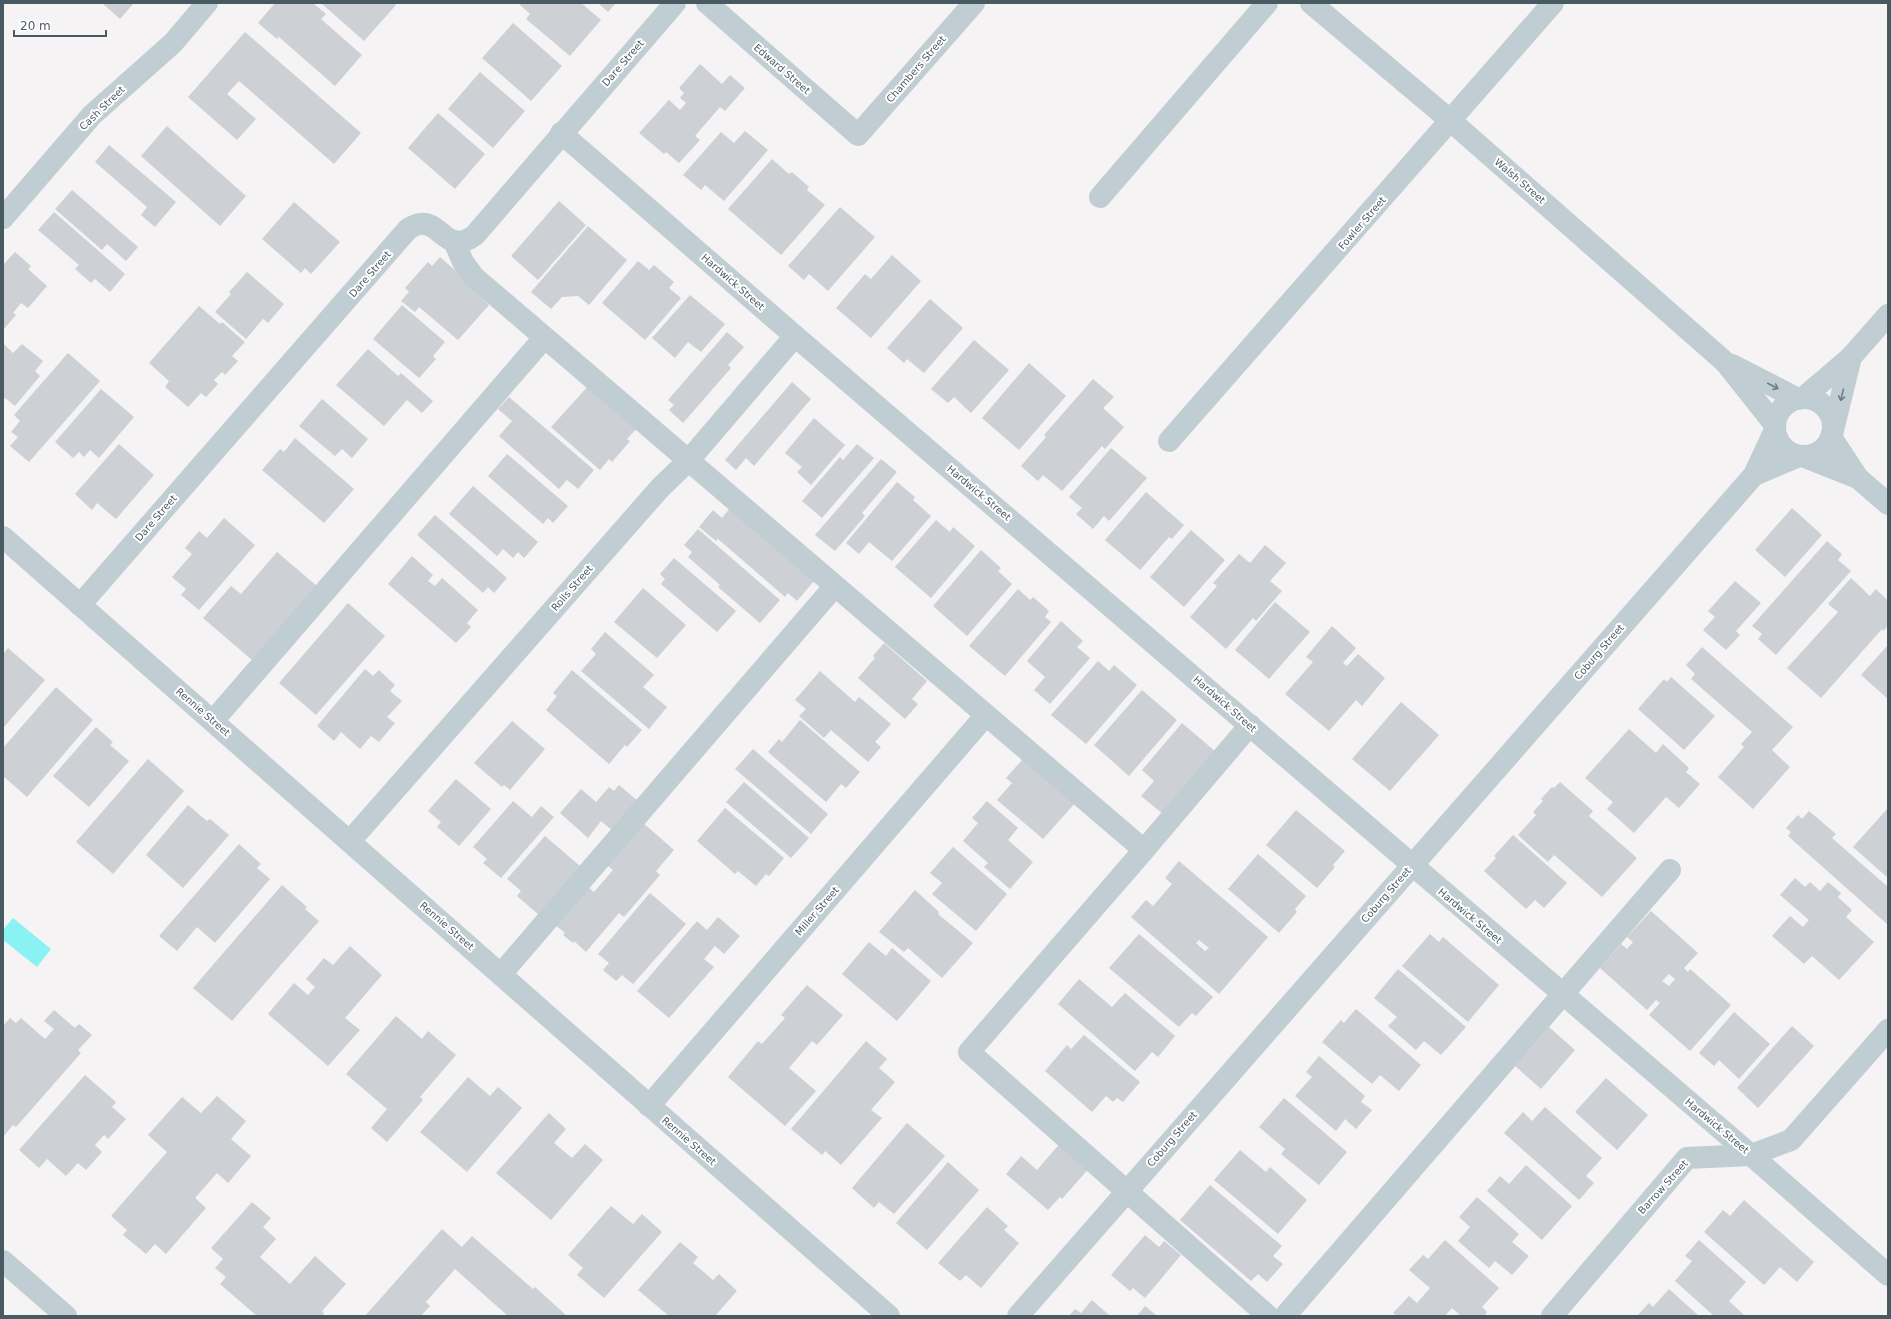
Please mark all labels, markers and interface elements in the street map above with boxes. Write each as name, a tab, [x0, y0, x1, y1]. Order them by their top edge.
scale bar	[14, 12, 106, 38]
text: 20 m	[20, 19, 51, 33]
street label: Chambers Street	[884, 33, 948, 105]
street label: Dare Street	[600, 38, 646, 88]
street label: Edward Street	[752, 42, 812, 96]
street label: Cash Street	[77, 84, 127, 132]
street label: Walsh Street	[1493, 156, 1548, 206]
street label: Fowler Street	[1336, 194, 1388, 252]
street label: Dare Street	[347, 249, 393, 299]
street label: Hardwick Street	[699, 252, 767, 312]
one-way arrow	[1766, 383, 1778, 390]
one-way arrow	[1837, 388, 1845, 401]
street label: Hardwick Street	[945, 463, 1013, 523]
street label: Dare Street	[133, 493, 179, 543]
street label: Rolls Street	[549, 563, 595, 613]
street label: Coburg Street	[1572, 622, 1626, 682]
street label: Hardwick Street	[1191, 674, 1259, 734]
street label: Rennie Street	[174, 686, 232, 738]
street label: Coburg Street	[1359, 865, 1413, 925]
street label: Miller Street	[793, 884, 841, 938]
street label: Hardwick Street	[1436, 886, 1504, 946]
street label: Rennie Street	[418, 900, 476, 952]
street label: Hardwick Street	[1683, 1096, 1751, 1156]
street label: Coburg Street	[1145, 1109, 1199, 1169]
street label: Rennie Street	[660, 1115, 718, 1167]
street label: Barrow Street	[1636, 1158, 1690, 1216]

